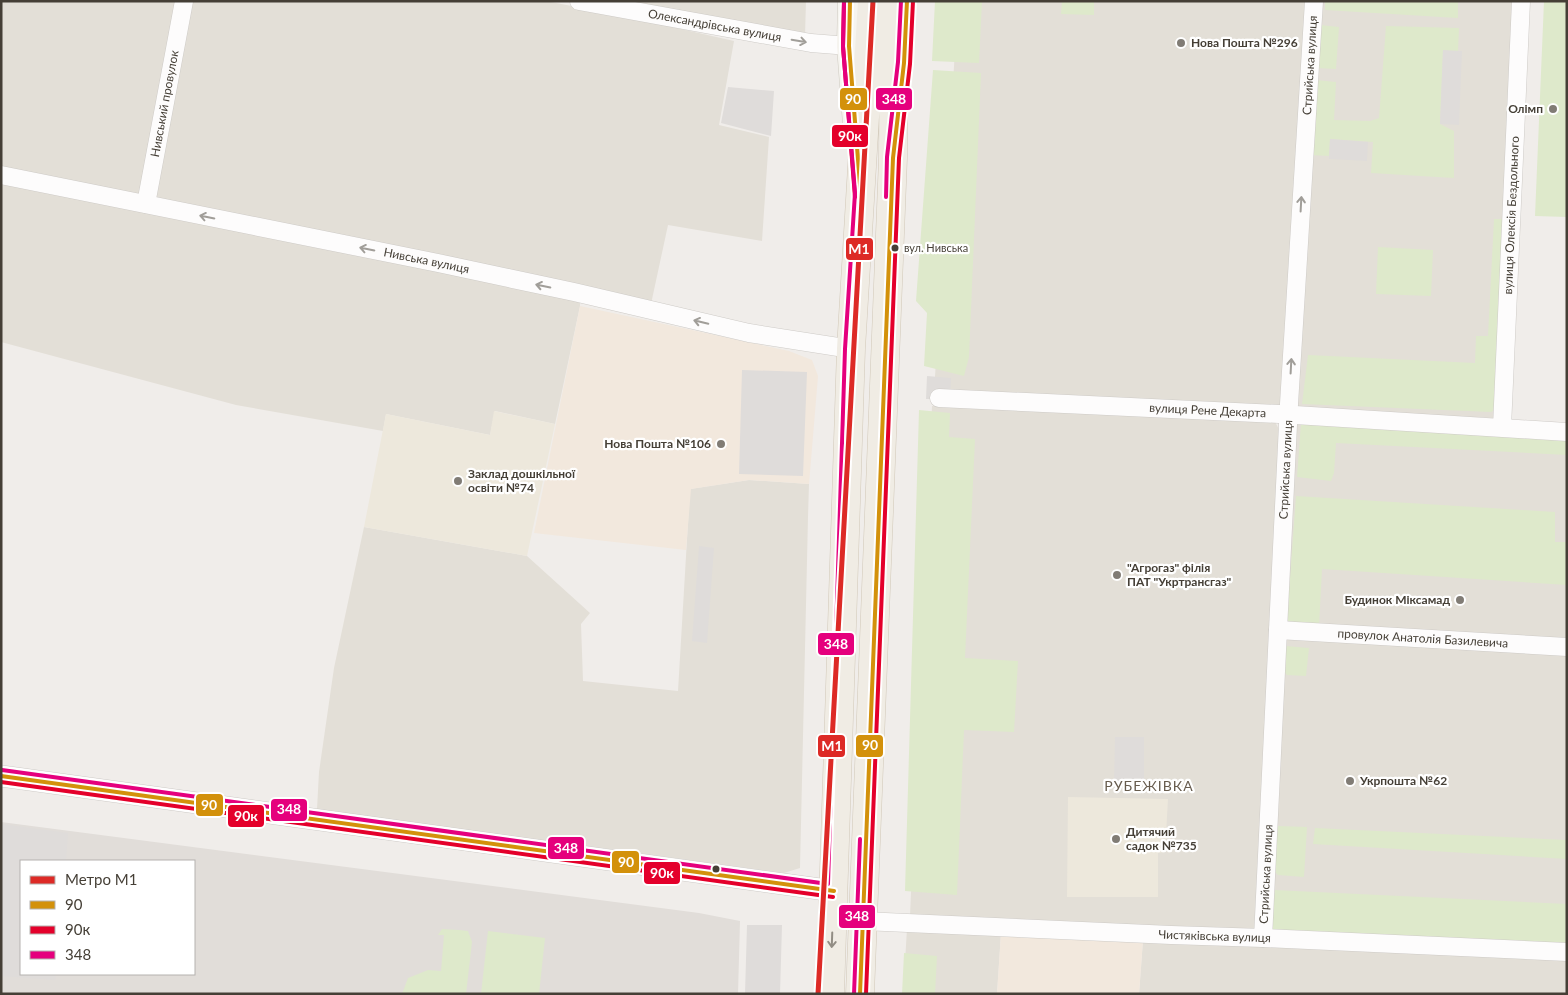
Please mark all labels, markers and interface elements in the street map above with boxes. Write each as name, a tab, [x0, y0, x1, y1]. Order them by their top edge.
street label: Олександрівська вулиця	[647, 6, 783, 45]
street label: Стрийська вулиця	[1299, 15, 1320, 115]
place label: Нова Пошта №296	[1191, 35, 1298, 50]
one-way arrow	[791, 37, 807, 47]
marker: Нова Пошта №296	[1175, 37, 1187, 49]
street label: Нивський провулок	[147, 48, 182, 158]
line badge: 90	[839, 87, 868, 111]
line badge: 348	[875, 87, 913, 111]
text: 90	[845, 90, 861, 107]
text: 348	[882, 90, 906, 107]
place label: Олімп	[1508, 101, 1543, 116]
marker: Олімп	[1547, 103, 1559, 115]
line badge: 90к	[831, 124, 869, 148]
text: 90к	[838, 127, 862, 144]
street label: вулиця Олексія Бездольного	[1500, 135, 1522, 295]
one-way arrow	[1297, 196, 1306, 212]
one-way arrow	[200, 211, 216, 221]
line badge: M1	[845, 237, 874, 261]
text: M1	[848, 240, 870, 257]
place label: вул. Нивська	[904, 241, 968, 254]
one-way arrow	[359, 243, 375, 253]
marker: вул. Нивська	[890, 243, 900, 253]
street label: Нивська вулиця	[382, 244, 471, 277]
one-way arrow	[535, 280, 551, 290]
one-way arrow	[694, 317, 710, 326]
one-way arrow	[1287, 358, 1296, 374]
street label: вулиця Рене Декарта	[1149, 400, 1267, 420]
street label: Стрийська вулиця	[1275, 419, 1295, 520]
place label: Нова Пошта №106	[604, 436, 711, 451]
marker: Нова Пошта №106	[715, 438, 727, 450]
place label: Заклад дошкільної освіти №74	[468, 466, 576, 495]
marker: Заклад дошкільної освіти №74	[452, 475, 464, 487]
place label: "Агрогаз" філія ПАТ "Укртрансгаз"	[1127, 560, 1231, 589]
marker: "Агрогаз" філія ПАТ "Укртрансгаз"	[1111, 569, 1123, 581]
place label: Будинок Міксамад	[1344, 592, 1450, 607]
marker: Будинок Міксамад	[1454, 594, 1466, 606]
street label: провулок Анатолія Базилевича	[1337, 626, 1509, 651]
line badge: 348	[817, 632, 855, 656]
text: 348	[824, 635, 848, 652]
line badge: M1	[817, 734, 846, 758]
line badge: 90	[855, 734, 884, 758]
text: 90	[862, 736, 878, 753]
text: M1	[821, 737, 843, 754]
place label: Укрпошта №62	[1359, 773, 1447, 788]
marker: Укрпошта №62	[1344, 775, 1356, 787]
district label: РУБЕЖІВКА	[1104, 777, 1194, 794]
line badge: 90	[195, 793, 224, 817]
text: 90	[201, 796, 217, 813]
line badge: 348	[270, 798, 308, 822]
text: 348	[277, 800, 301, 817]
line badge: 90к	[227, 804, 265, 828]
text: 90к	[234, 807, 258, 824]
place label: Дитячий садок №735	[1126, 824, 1197, 853]
street label: Стрийська вулиця	[1256, 824, 1276, 924]
marker: Дитячий садок №735	[1110, 833, 1122, 845]
line badge: 348	[547, 836, 585, 860]
text: 348	[554, 839, 578, 856]
line badge: 90	[611, 850, 640, 874]
text: 90	[618, 853, 634, 870]
legend	[20, 860, 195, 975]
line badge: 90к	[643, 861, 681, 885]
text: 90к	[650, 864, 674, 881]
unlabelled marker	[711, 864, 721, 874]
text: Метро M1	[65, 870, 137, 888]
text: 90	[65, 895, 83, 913]
line badge: 348	[838, 904, 876, 929]
text: 348	[845, 907, 869, 924]
text: 90к	[65, 920, 90, 938]
street label: Чистяківська вулиця	[1158, 926, 1271, 945]
one-way arrow	[827, 932, 837, 948]
text: 348	[65, 945, 91, 963]

